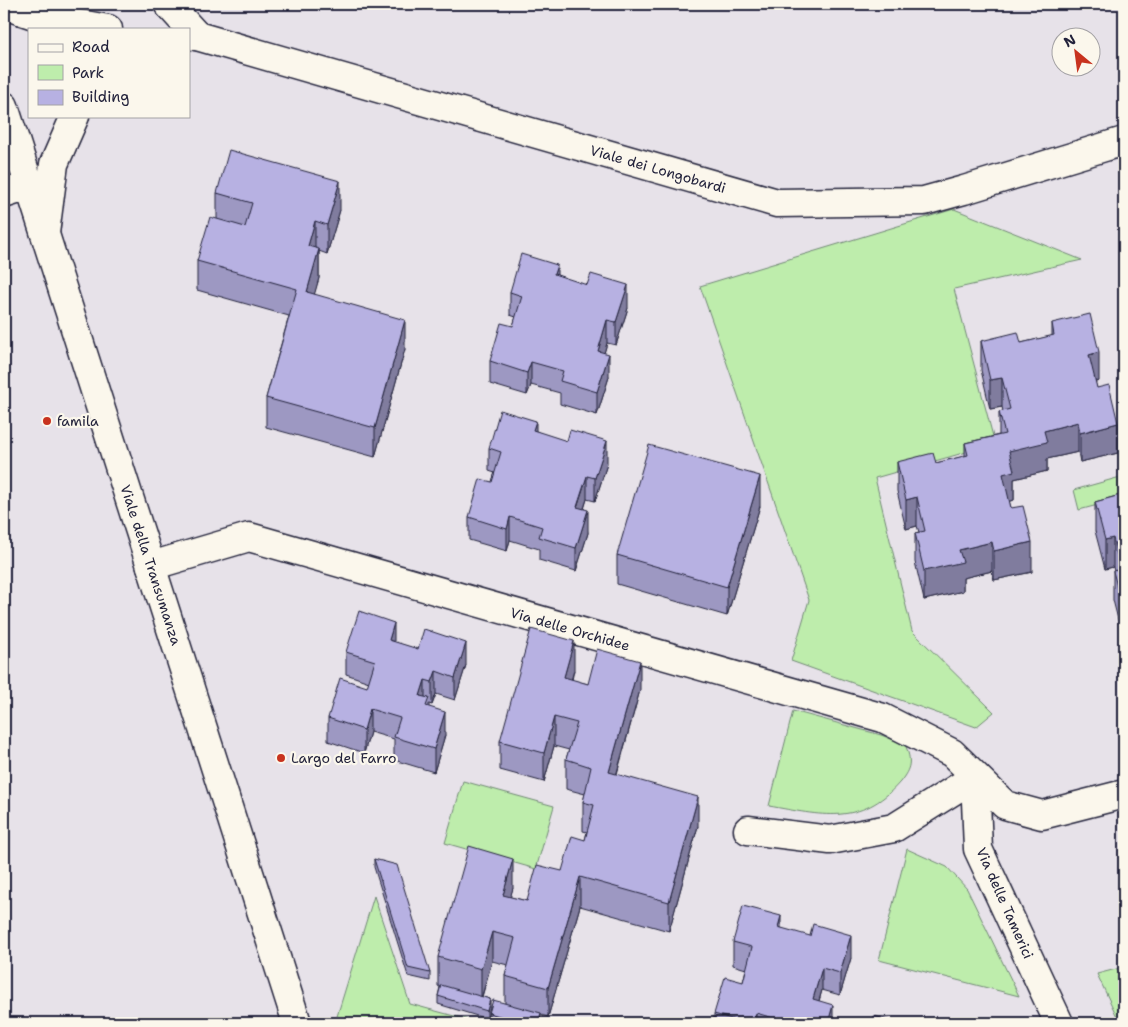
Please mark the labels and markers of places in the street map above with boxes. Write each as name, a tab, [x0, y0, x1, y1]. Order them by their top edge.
place label: famila	[57, 412, 99, 430]
marker: famila	[41, 415, 53, 427]
place label: Largo del Farro	[291, 749, 397, 767]
marker: Largo del Farro	[275, 752, 287, 764]

